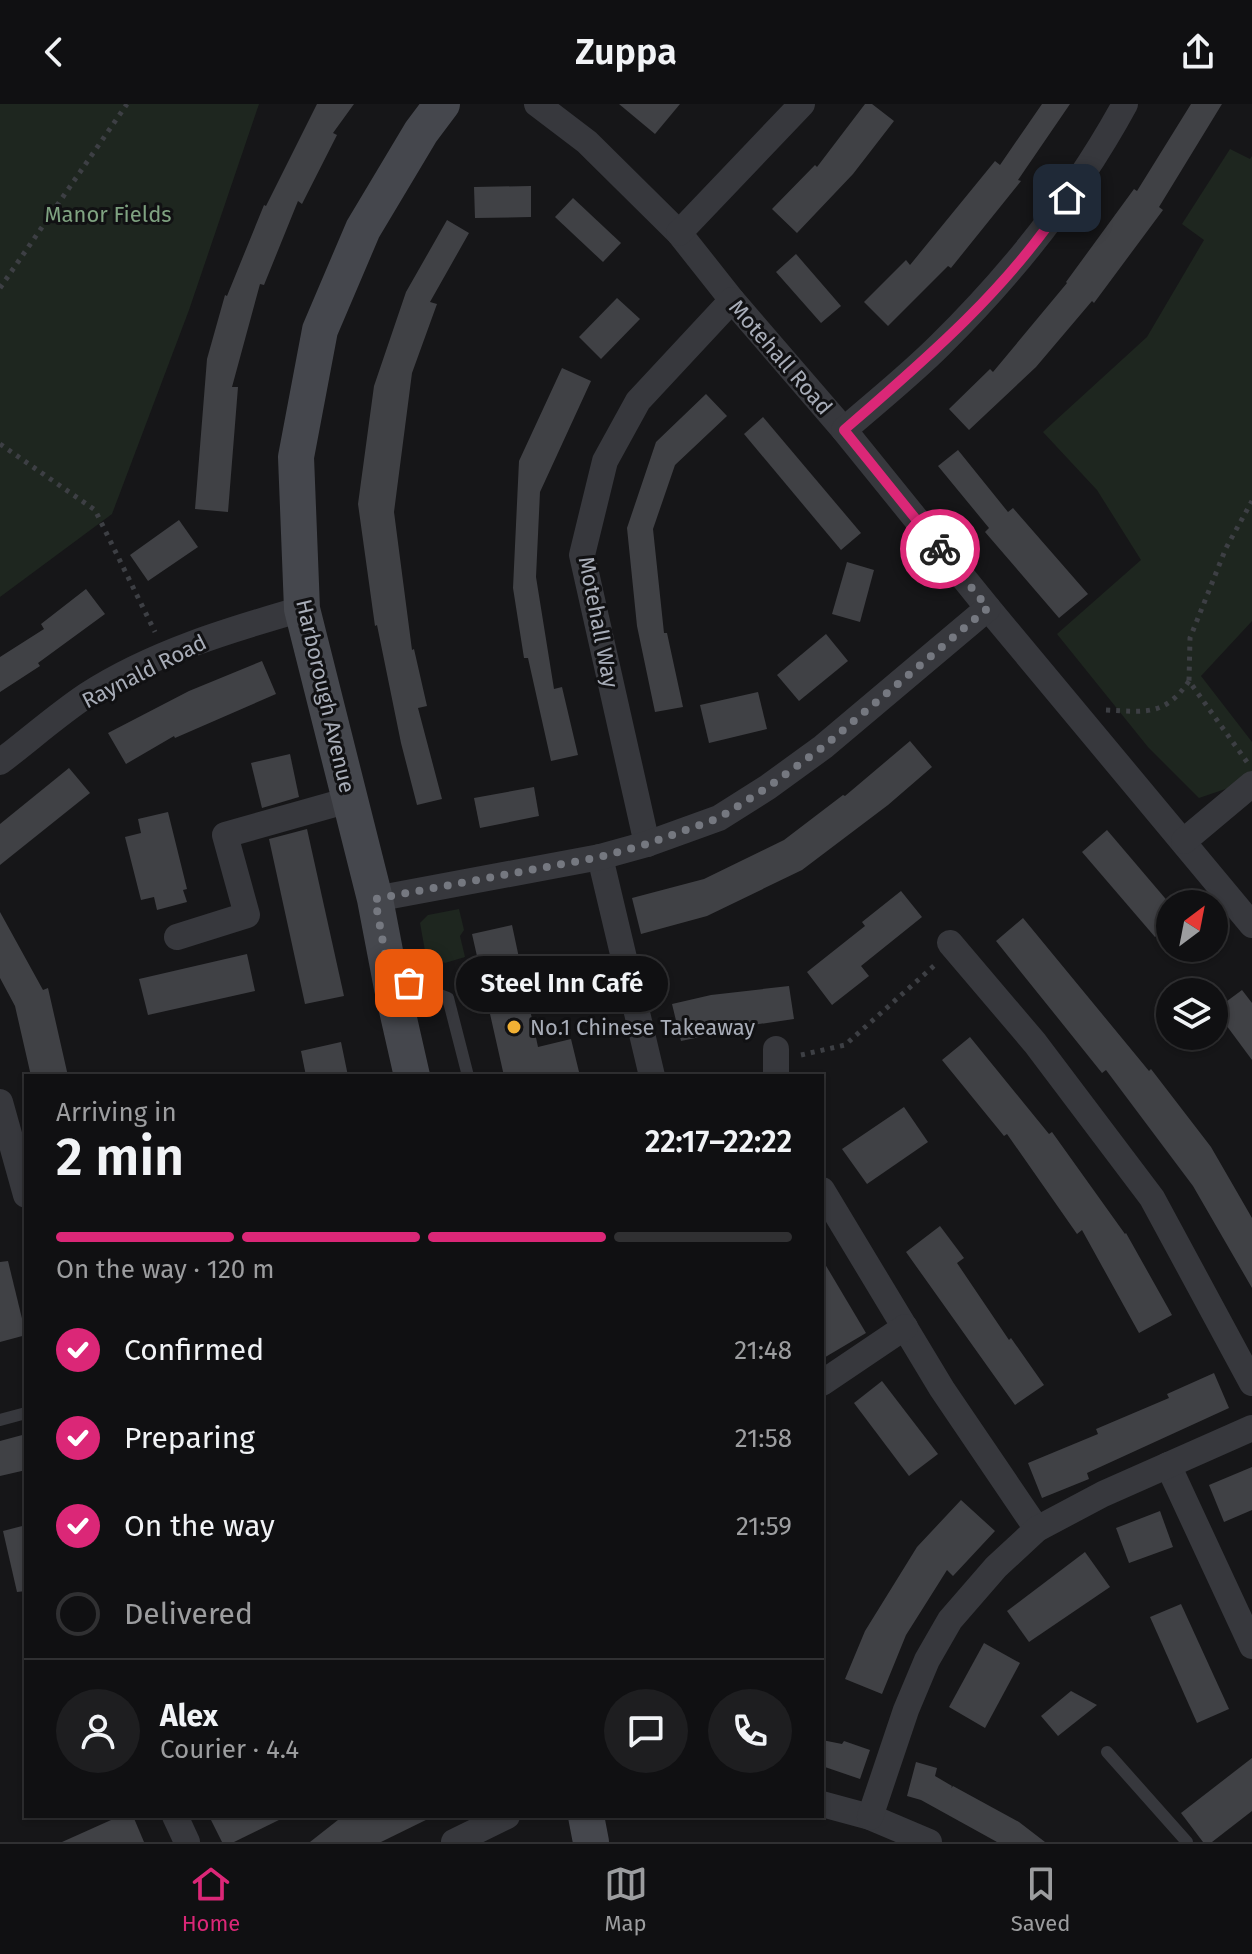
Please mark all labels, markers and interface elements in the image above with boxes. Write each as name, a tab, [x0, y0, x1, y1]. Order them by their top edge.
icon: back	[32, 30, 76, 74]
text: Zuppa	[575, 30, 677, 74]
icon: share	[1176, 30, 1220, 74]
pin	[1033, 164, 1101, 232]
icon: home	[1045, 176, 1089, 220]
park label: Manor Fields	[44, 201, 172, 228]
street label: Motehall Road	[723, 294, 838, 420]
courier	[900, 509, 980, 589]
icon: bike	[918, 527, 962, 571]
street label: Motehall Way	[573, 554, 624, 690]
street label: Harborough Avenue	[290, 597, 361, 796]
street label: Raynald Road	[77, 628, 211, 714]
north arrow	[1156, 890, 1228, 962]
map controls	[1156, 890, 1228, 1050]
pin	[375, 949, 443, 1017]
callout: Steel Inn Café	[457, 955, 669, 1011]
icon: bag	[387, 961, 431, 1005]
text: Steel Inn Café	[481, 968, 643, 999]
button: layers	[1156, 978, 1228, 1050]
place label: No.1 Chinese Takeaway	[530, 1014, 755, 1041]
marker: No.1 Chinese Takeaway	[505, 1018, 523, 1036]
text: Arriving in	[56, 1097, 177, 1128]
text: 22:17–22:22	[645, 1124, 792, 1160]
text: 2 min	[56, 1126, 184, 1189]
text: On the way · 120 m	[56, 1254, 275, 1285]
icon: check	[56, 1328, 100, 1372]
text: Confirmed	[124, 1332, 264, 1368]
text: 21:48	[734, 1335, 792, 1366]
icon: check	[56, 1416, 100, 1460]
text: Preparing	[124, 1420, 255, 1456]
text: 21:58	[735, 1423, 792, 1454]
icon: check	[56, 1504, 100, 1548]
text: On the way	[124, 1508, 275, 1544]
text: 21:59	[736, 1511, 792, 1542]
text: Delivered	[124, 1596, 253, 1632]
button: person	[56, 1689, 140, 1773]
button: chat	[604, 1689, 688, 1773]
button: phone	[708, 1689, 792, 1773]
text: Alex	[160, 1698, 218, 1734]
text: Courier · 4.4	[160, 1734, 299, 1765]
tab: Home	[182, 1862, 240, 1937]
tab: Map	[604, 1862, 648, 1937]
tab: Saved	[1011, 1862, 1070, 1937]

